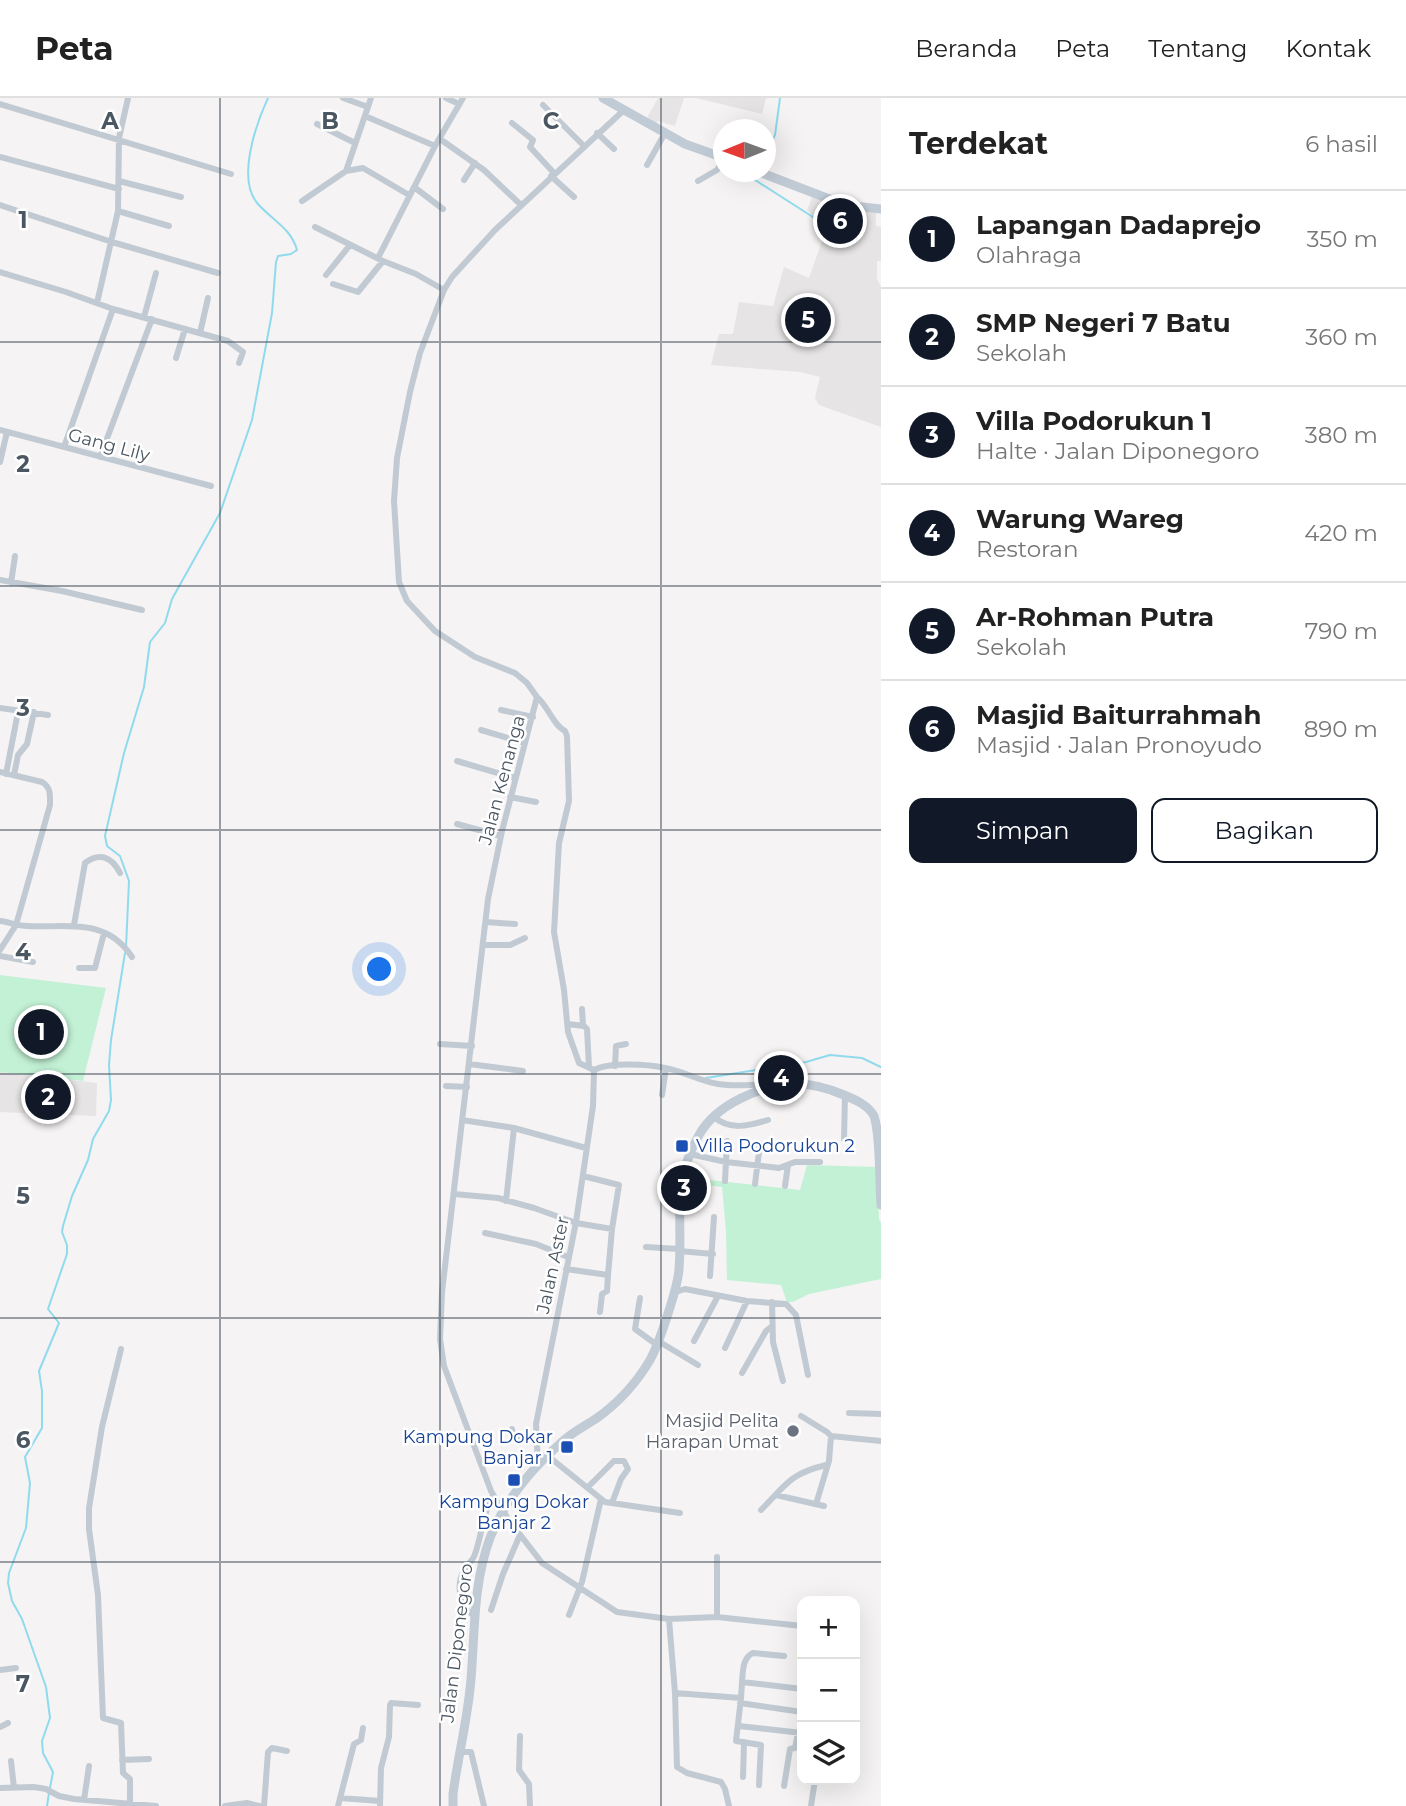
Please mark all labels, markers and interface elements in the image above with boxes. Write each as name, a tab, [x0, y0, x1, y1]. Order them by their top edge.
text: Peta	[35, 28, 114, 68]
text: Beranda	[915, 34, 1017, 63]
text: Peta	[1055, 34, 1110, 63]
text: Tentang	[1148, 34, 1247, 63]
text: Kontak	[1285, 34, 1371, 63]
text: A	[100, 107, 119, 135]
text: B	[321, 107, 339, 135]
text: C	[543, 107, 560, 135]
north arrow	[713, 119, 776, 182]
text: Terdekat	[909, 125, 1048, 162]
text: 6 hasil	[1305, 130, 1378, 158]
pin: 6	[817, 195, 863, 247]
text: 1	[18, 206, 28, 234]
text: Lapangan Dadaprejo	[976, 209, 1261, 241]
text: 1	[927, 225, 937, 253]
text: 350 m	[1307, 225, 1378, 253]
text: Olahraga	[976, 241, 1082, 269]
pin: 5	[785, 294, 831, 346]
text: SMP Negeri 7 Batu	[976, 307, 1231, 339]
text: 2	[925, 323, 939, 351]
text: 360 m	[1305, 323, 1378, 351]
text: Sekolah	[976, 339, 1067, 367]
text: Villa Podorukun 1	[976, 405, 1212, 437]
text: 3	[925, 421, 939, 449]
text: 380 m	[1305, 421, 1378, 449]
street label: Gang Lily	[66, 424, 153, 467]
text: Halte · Jalan Diponegoro	[976, 437, 1260, 465]
text: 2	[16, 450, 30, 478]
text: Warung Wareg	[976, 503, 1184, 535]
text: 4	[924, 519, 940, 547]
text: 420 m	[1304, 519, 1378, 547]
text: Restoran	[976, 535, 1078, 563]
text: Ar-Rohman Putra	[976, 601, 1214, 633]
text: 5	[925, 617, 939, 645]
text: 790 m	[1305, 617, 1378, 645]
text: Sekolah	[976, 633, 1067, 661]
text: 3	[15, 694, 30, 722]
text: Masjid Baiturrahmah	[976, 699, 1261, 731]
street label: Jalan Kenanga	[474, 713, 530, 848]
text: 6	[925, 715, 939, 743]
text: 890 m	[1304, 715, 1378, 743]
text: Masjid · Jalan Pronoyudo	[976, 731, 1262, 759]
button: Simpan	[909, 798, 1137, 863]
button: Bagikan	[1151, 798, 1378, 863]
text: 4	[15, 938, 31, 966]
your location	[362, 952, 396, 986]
pin: 1	[18, 1006, 64, 1058]
pin: 4	[758, 1052, 804, 1104]
pin: 2	[25, 1071, 71, 1123]
place label: Villa Podorukun 2	[696, 1135, 855, 1157]
marker: Villa Podorukun 2	[674, 1138, 690, 1154]
pin: 3	[661, 1162, 707, 1214]
text: 5	[16, 1182, 30, 1210]
street label: Jalan Aster	[532, 1214, 574, 1317]
place label: Masjid Pelita Harapan Umat	[646, 1410, 779, 1453]
marker: Masjid Pelita Harapan Umat	[785, 1423, 801, 1439]
text: 6	[16, 1426, 31, 1454]
place label: Kampung Dokar Banjar 1	[403, 1426, 553, 1469]
marker: Kampung Dokar Banjar 1	[559, 1439, 575, 1455]
marker: Kampung Dokar Banjar 2	[506, 1472, 522, 1488]
place label: Kampung Dokar Banjar 2	[439, 1491, 589, 1534]
street label: Jalan Diponegoro	[436, 1562, 478, 1725]
map controls	[797, 1596, 860, 1785]
button: +	[797, 1596, 860, 1659]
button: −	[797, 1659, 860, 1722]
text: 7	[16, 1670, 30, 1698]
button: layers	[797, 1722, 860, 1785]

